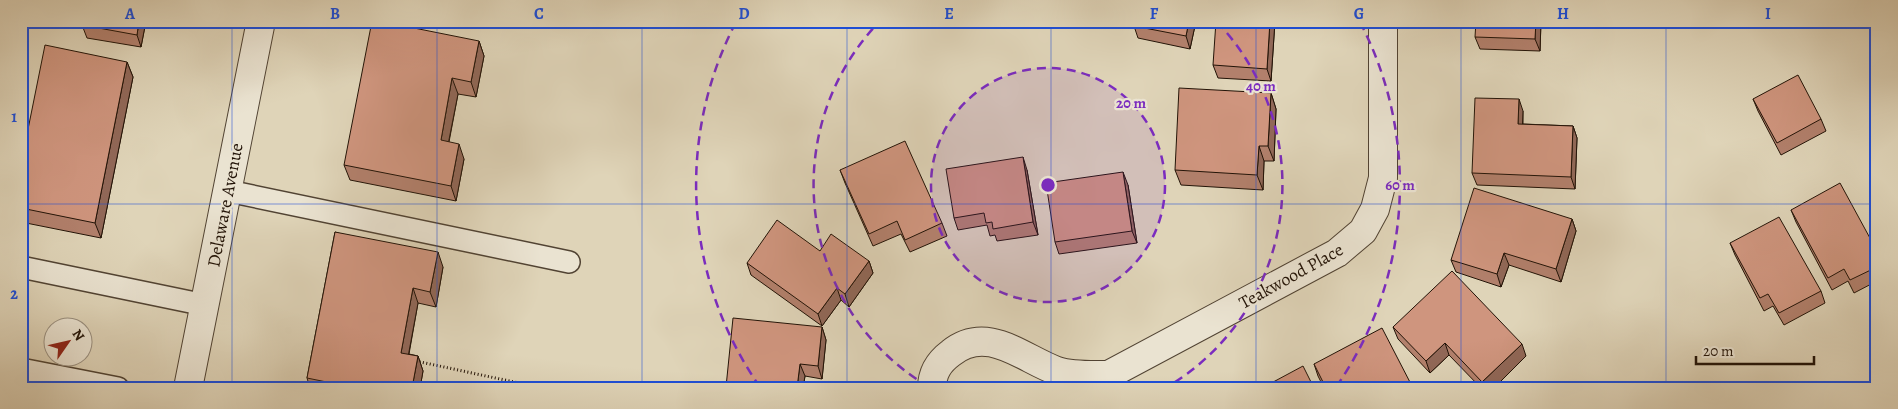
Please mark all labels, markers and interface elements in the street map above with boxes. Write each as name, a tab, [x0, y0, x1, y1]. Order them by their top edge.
text: A	[124, 3, 136, 25]
text: B	[330, 3, 340, 25]
text: C	[534, 3, 544, 25]
text: D	[738, 3, 750, 25]
text: E	[944, 3, 954, 25]
text: F	[1150, 3, 1159, 25]
text: G	[1354, 3, 1364, 25]
text: H	[1557, 3, 1569, 25]
text: I	[1765, 3, 1771, 25]
text: 40 m	[1246, 76, 1276, 96]
text: 20 m	[1116, 93, 1146, 113]
text: 1	[11, 106, 17, 128]
street label: Delaware Avenue	[201, 141, 249, 269]
text: 60 m	[1385, 175, 1415, 195]
centre of rings	[1039, 176, 1057, 194]
street label: Teakwood Place	[1235, 237, 1347, 315]
text: 2	[10, 283, 18, 305]
north arrow	[42, 316, 92, 366]
text: N	[68, 325, 89, 345]
scale bar	[1696, 334, 1813, 366]
text: 20 m	[1703, 341, 1734, 361]

